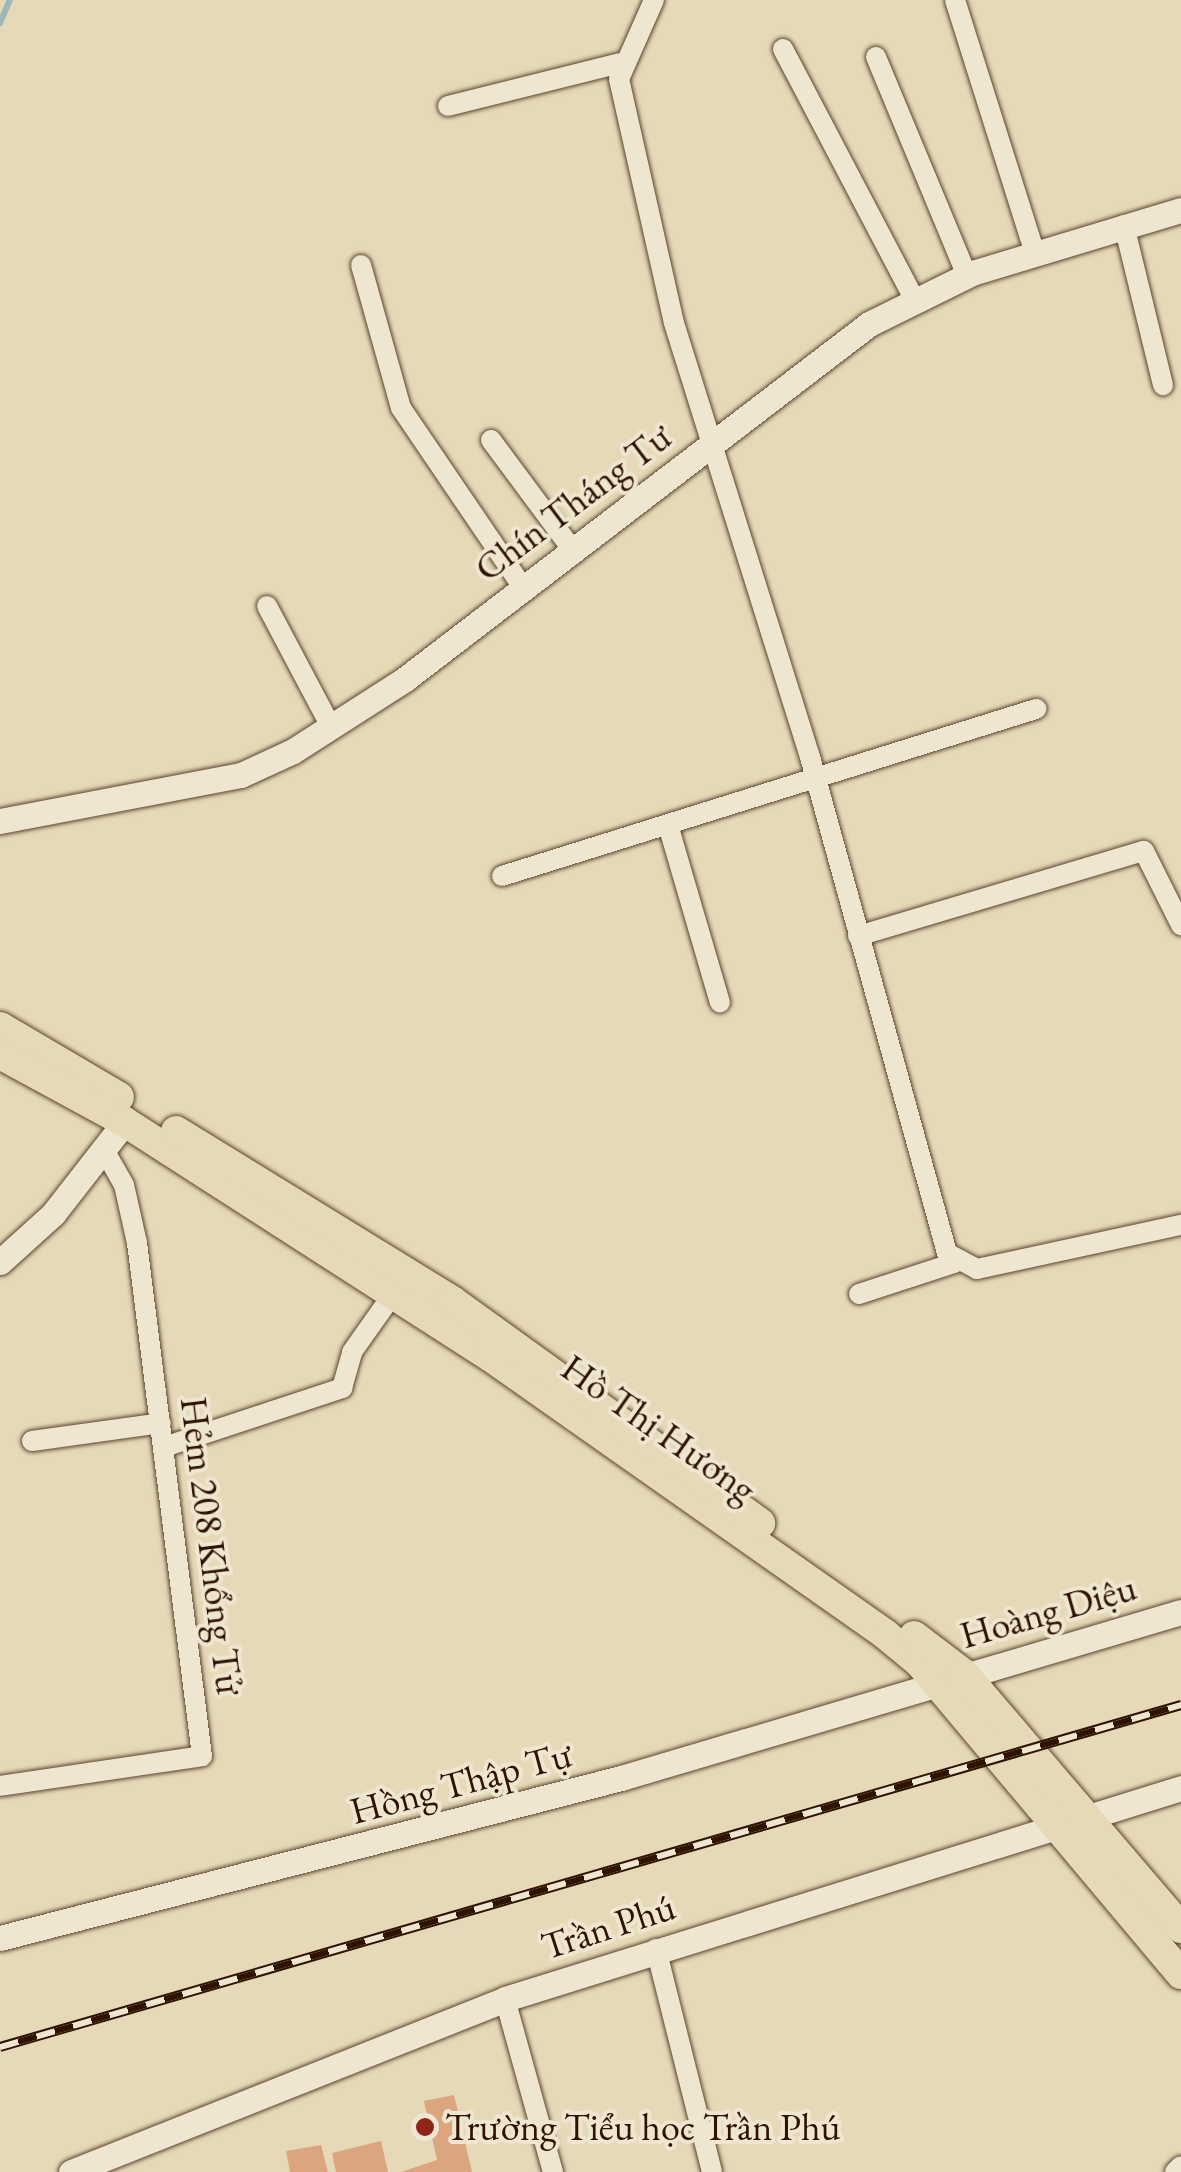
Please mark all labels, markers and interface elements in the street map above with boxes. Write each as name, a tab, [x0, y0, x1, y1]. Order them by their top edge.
street label: Chín Tháng Tư	[466, 413, 680, 591]
street label: Hồ Thị Hương	[553, 1344, 765, 1512]
street label: Hẻm 208 Khổng Tử	[171, 1394, 253, 1698]
street label: Hoàng Diệu	[955, 1564, 1141, 1658]
street label: Hồng Thập Tự	[345, 1730, 577, 1834]
street label: Trần Phú	[535, 1883, 681, 1969]
place label: Trường Tiểu học Trần Phú	[445, 2104, 841, 2150]
marker: Trường Tiểu học Trần Phú	[414, 2116, 436, 2138]

